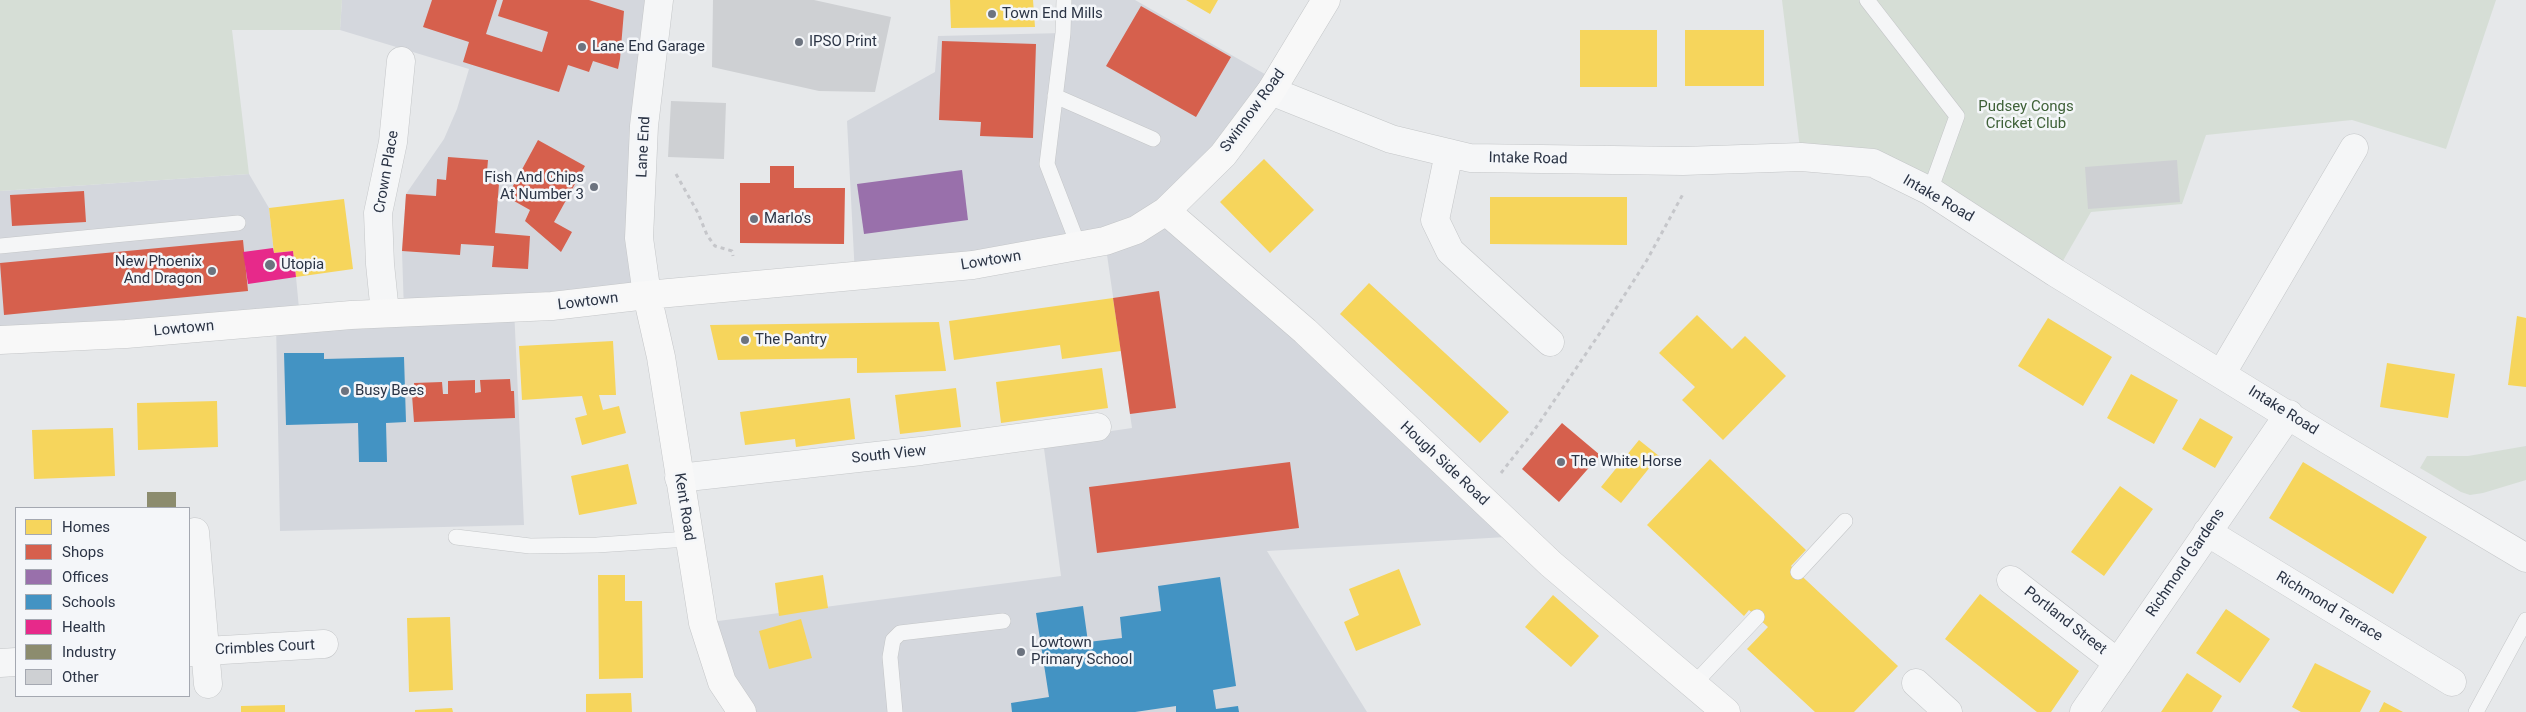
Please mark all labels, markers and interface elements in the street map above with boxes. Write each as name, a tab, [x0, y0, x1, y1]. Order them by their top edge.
place label: Town End Mills	[1002, 5, 1103, 23]
marker: Town End Mills	[986, 8, 998, 20]
place label: IPSO Print	[809, 33, 877, 51]
marker: IPSO Print	[793, 36, 805, 48]
place label: Lane End Garage	[592, 38, 705, 56]
marker: Lane End Garage	[576, 41, 588, 53]
street label: Swinnow Road	[1217, 66, 1289, 156]
park label: Pudsey Congs Cricket Club	[1978, 98, 2074, 133]
street label: Lane End	[633, 116, 655, 178]
street label: Crown Place	[371, 129, 403, 215]
street label: Intake Road	[1488, 149, 1568, 169]
place label: Fish And Chips At Number 3	[484, 169, 584, 204]
street label: Intake Road	[1899, 171, 1977, 227]
marker: Fish And Chips At Number 3	[588, 181, 600, 193]
place label: Marlo's	[764, 210, 811, 228]
marker: Marlo's	[748, 213, 760, 225]
street label: Lowtown	[960, 247, 1022, 275]
place label: New Phoenix And Dragon	[115, 253, 202, 288]
place label: Utopia	[281, 256, 324, 274]
marker: Utopia	[263, 258, 277, 272]
marker: New Phoenix And Dragon	[206, 265, 218, 277]
street label: Lowtown	[557, 289, 619, 315]
street label: Lowtown	[153, 317, 215, 341]
place label: The Pantry	[755, 331, 827, 349]
marker: The Pantry	[739, 334, 751, 346]
place label: Busy Bees	[355, 382, 424, 400]
street label: Intake Road	[2245, 382, 2321, 440]
marker: Busy Bees	[339, 385, 351, 397]
street label: Hough Side Road	[1396, 418, 1492, 510]
street label: South View	[851, 442, 927, 468]
place label: The White Horse	[1571, 453, 1682, 471]
marker: The White Horse	[1555, 456, 1567, 468]
street label: Kent Road	[670, 472, 698, 542]
street label: Richmond Gardens	[2143, 505, 2229, 621]
legend	[15, 507, 190, 697]
text: Homes	[62, 518, 110, 536]
text: Shops	[62, 543, 104, 561]
text: Offices	[62, 568, 109, 586]
street label: Richmond Terrace	[2272, 568, 2386, 646]
street label: Portland Street	[2020, 583, 2110, 659]
text: Schools	[62, 593, 116, 611]
text: Health	[62, 618, 106, 636]
place label: Lowtown Primary School	[1031, 634, 1132, 669]
street label: Crimbles Court	[215, 636, 315, 660]
text: Industry	[62, 643, 116, 661]
marker: Lowtown Primary School	[1015, 646, 1027, 658]
text: Other	[62, 668, 99, 686]

